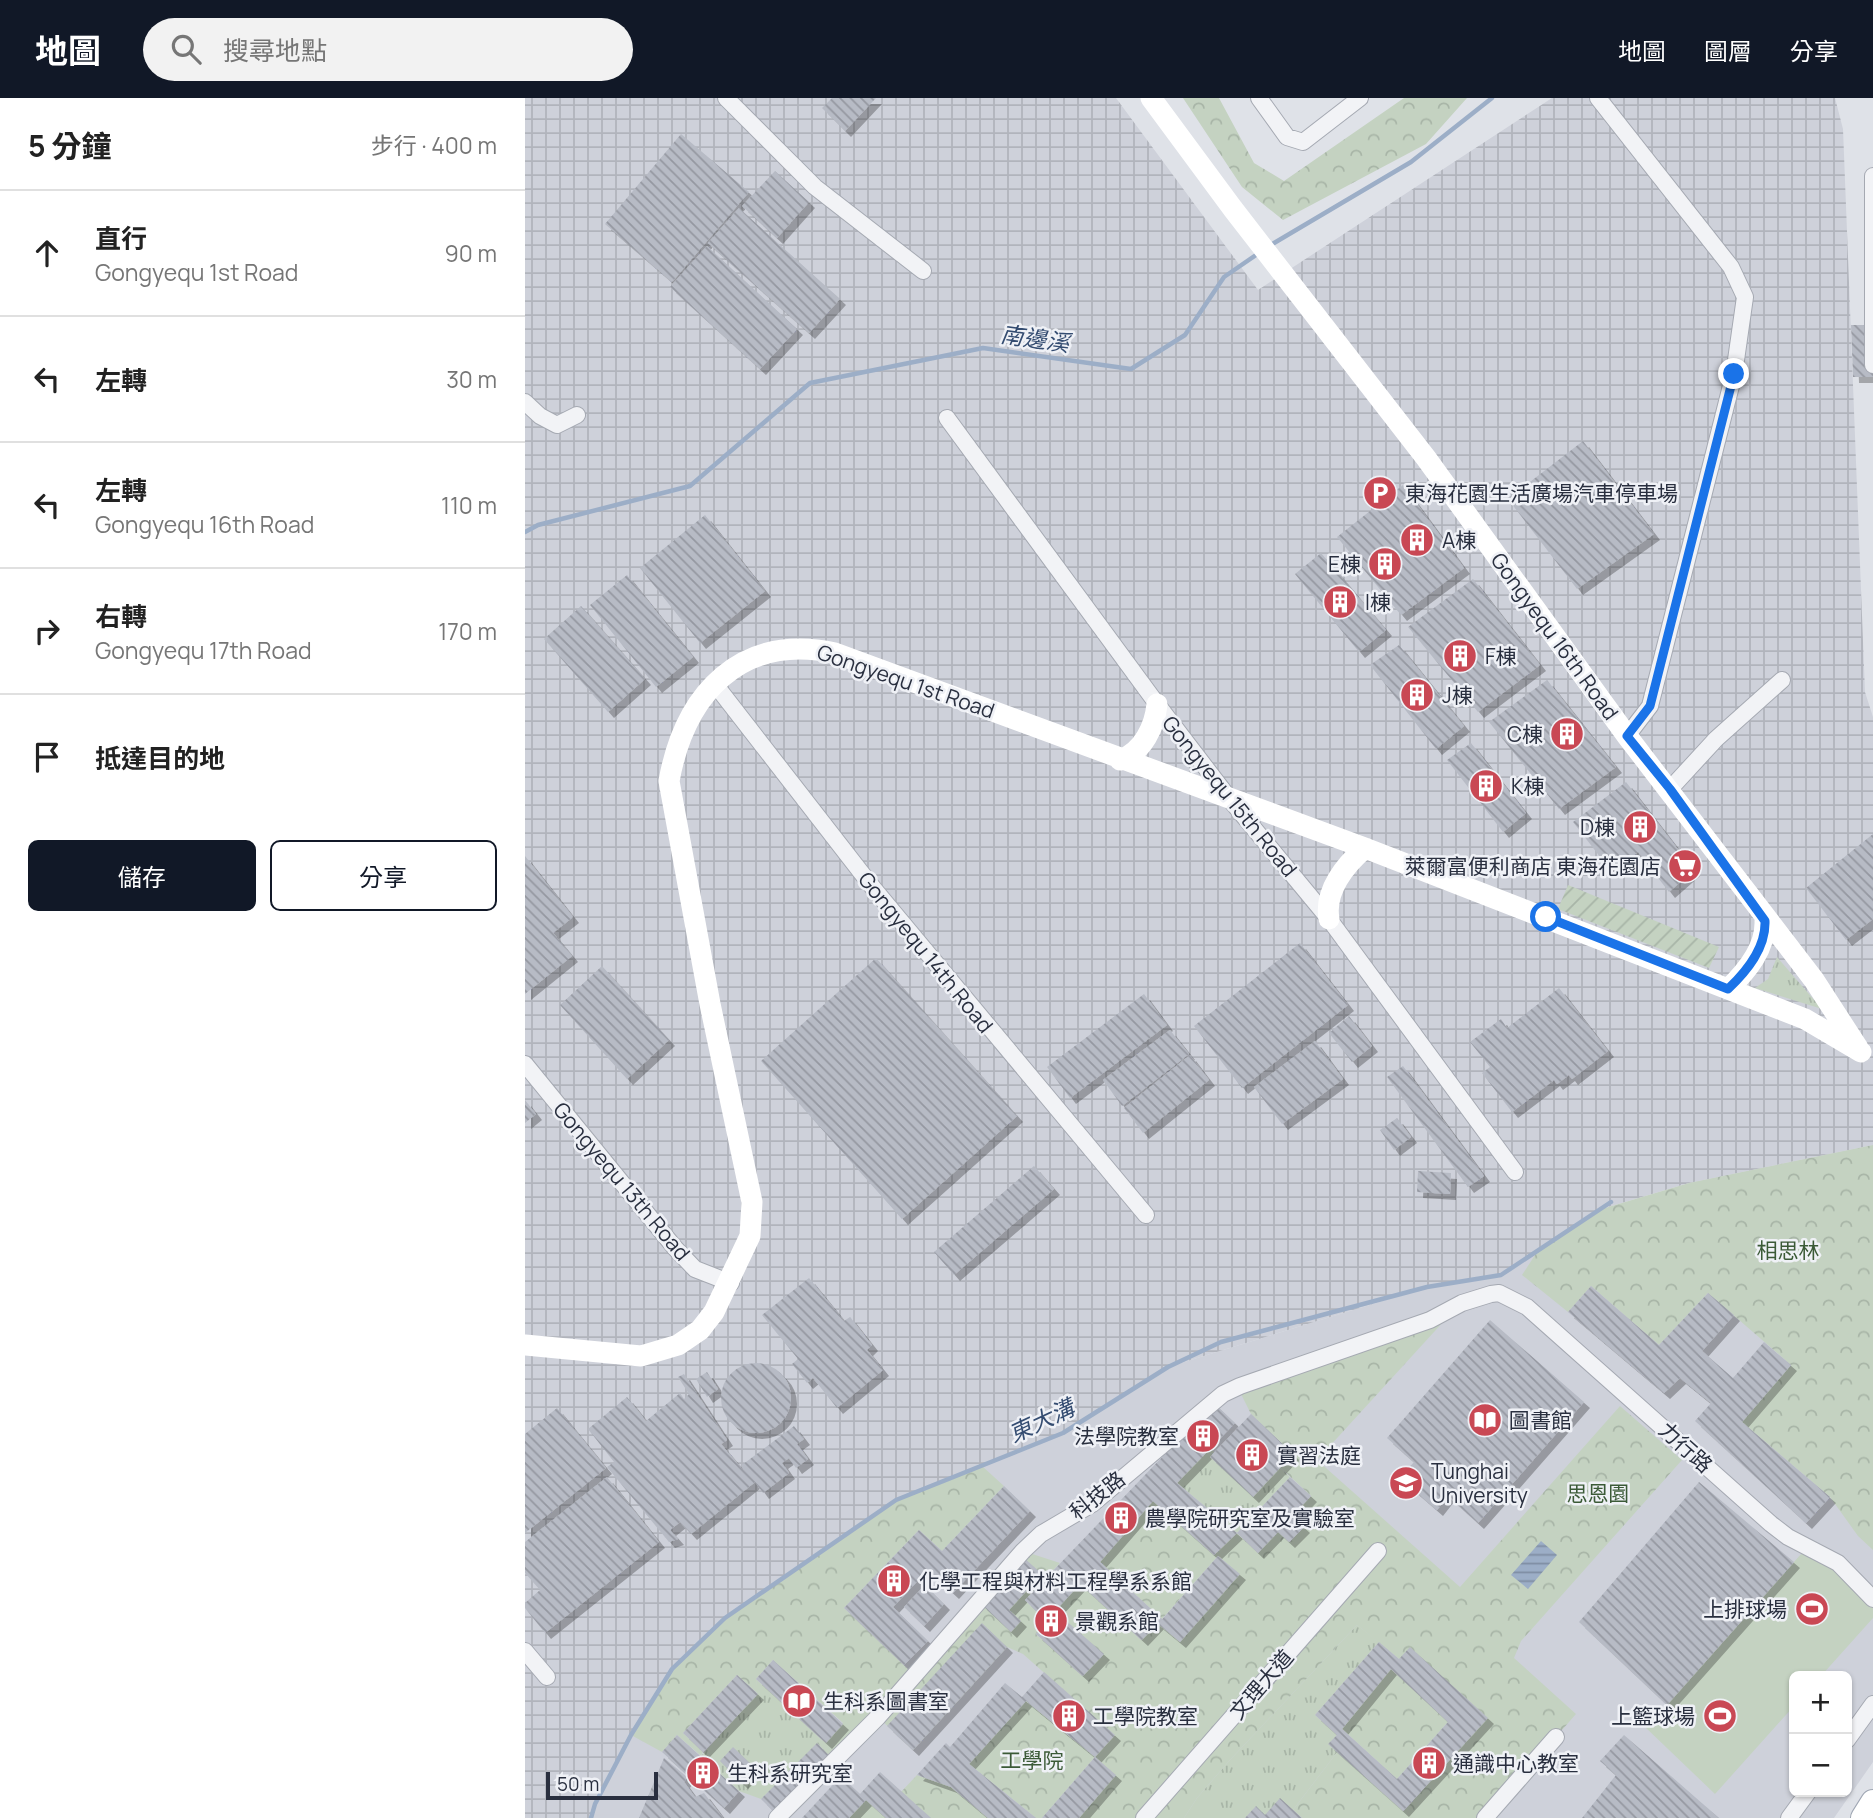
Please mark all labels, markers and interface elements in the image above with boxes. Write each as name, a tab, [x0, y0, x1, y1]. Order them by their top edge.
search box	[143, 18, 633, 81]
text: 地圖	[35, 28, 101, 73]
icon: search	[167, 30, 205, 68]
text: 搜尋地點	[223, 32, 327, 68]
text: 地圖	[1618, 34, 1666, 67]
text: 圖層	[1704, 34, 1752, 67]
text: 分享	[1790, 34, 1838, 67]
text: 5 分鐘	[28, 125, 112, 166]
text: 步行 · 400 m	[371, 129, 497, 161]
text: 直行	[95, 220, 147, 256]
icon: ahead	[28, 234, 66, 272]
text: 90 m	[445, 237, 497, 269]
text: Gongyequ 1st Road	[95, 256, 298, 288]
water label: 南邊溪	[999, 317, 1074, 359]
route end	[1718, 358, 1749, 389]
icon: left	[28, 360, 66, 398]
text: 左轉	[95, 362, 147, 398]
text: 30 m	[446, 363, 497, 395]
text: 左轉	[95, 472, 147, 508]
parking icon: 東海花園生活廣場汽車停車場	[1361, 474, 1399, 512]
place label: 東海花園生活廣場汽車停車場	[1405, 479, 1678, 507]
icon: left	[28, 486, 66, 524]
text: 110 m	[441, 489, 497, 521]
text: Gongyequ 16th Road	[95, 508, 314, 540]
building icon: A棟	[1398, 521, 1436, 559]
place label: A棟	[1442, 526, 1476, 554]
building icon: E棟	[1366, 545, 1404, 583]
street label: Gongyequ 16th Road	[1485, 547, 1625, 725]
place label: E棟	[1328, 550, 1361, 578]
building icon: I棟	[1321, 583, 1359, 621]
place label: I棟	[1365, 588, 1391, 616]
text: 右轉	[95, 598, 147, 634]
icon: right	[28, 612, 66, 650]
text: 170 m	[438, 615, 497, 647]
text: Gongyequ 17th Road	[95, 634, 312, 666]
building icon: F棟	[1441, 637, 1479, 675]
street label: Gongyequ 1st Road	[814, 638, 998, 724]
place label: F棟	[1485, 642, 1517, 670]
building icon: J棟	[1398, 676, 1436, 714]
place label: J棟	[1442, 681, 1473, 709]
street label: Gongyequ 15th Road	[1156, 710, 1304, 882]
building icon: C棟	[1548, 715, 1586, 753]
place label: C棟	[1507, 720, 1543, 748]
icon: arrive	[28, 738, 66, 776]
text: 抵達目的地	[95, 740, 225, 776]
building icon: K棟	[1467, 767, 1505, 805]
place label: K棟	[1511, 772, 1544, 800]
building icon: D棟	[1621, 808, 1659, 846]
place label: D棟	[1580, 813, 1615, 841]
button: 儲存	[28, 840, 256, 911]
button: 分享	[270, 840, 497, 911]
supermarket icon: 萊爾富便利商店 東海花園店	[1666, 847, 1704, 885]
place label: 萊爾富便利商店 東海花園店	[1405, 852, 1661, 880]
street label: Gongyequ 14th Road	[852, 866, 1000, 1038]
route start	[1530, 901, 1561, 932]
street label: Gongyequ 13th Road	[547, 1096, 697, 1266]
park label: 相思林	[1757, 1236, 1820, 1264]
water label: 東大溝	[1003, 1390, 1082, 1449]
library icon: 圖書館	[1466, 1401, 1504, 1439]
place label: 圖書館	[1509, 1406, 1572, 1434]
street label: 力行路	[1653, 1416, 1719, 1478]
building icon: 法學院教室	[1184, 1417, 1222, 1455]
place label: 法學院教室	[1074, 1422, 1179, 1450]
building icon: 實習法庭	[1233, 1436, 1271, 1474]
place label: 實習法庭	[1277, 1441, 1361, 1469]
place label: Tunghai University	[1431, 1457, 1528, 1509]
school or university icon: Tunghai University	[1387, 1464, 1425, 1502]
street label: 科技路	[1064, 1465, 1130, 1525]
park label: 思恩園	[1567, 1479, 1630, 1507]
building icon: 農學院研究室及實驗室	[1102, 1499, 1140, 1537]
place label: 農學院研究室及實驗室	[1145, 1504, 1355, 1532]
building icon: 化學工程與材料工程學系系館	[875, 1562, 913, 1600]
place label: 化學工程與材料工程學系系館	[919, 1567, 1192, 1595]
sports icon: 上排球場	[1793, 1590, 1831, 1628]
place label: 上排球場	[1703, 1595, 1787, 1623]
building icon: 景觀系館	[1032, 1602, 1070, 1640]
place label: 景觀系館	[1075, 1607, 1159, 1635]
street label: 文理大道	[1223, 1643, 1299, 1725]
map controls	[1789, 1671, 1852, 1797]
button: +	[1789, 1671, 1852, 1734]
library icon: 生科系圖書室	[780, 1682, 818, 1720]
place label: 生科系圖書室	[823, 1687, 949, 1715]
building icon: 工學院教室	[1050, 1697, 1088, 1735]
sports icon: 上籃球場	[1701, 1697, 1739, 1735]
place label: 工學院教室	[1093, 1702, 1198, 1730]
place label: 上籃球場	[1611, 1702, 1695, 1730]
button: −	[1789, 1734, 1852, 1797]
building icon: 通識中心教室	[1410, 1744, 1448, 1782]
park label: 工學院	[1001, 1746, 1064, 1774]
place label: 通識中心教室	[1453, 1749, 1579, 1777]
building icon: 生科系研究室	[684, 1754, 722, 1792]
place label: 生科系研究室	[727, 1759, 853, 1787]
scale bar	[546, 1769, 658, 1801]
text: 50 m	[557, 1771, 599, 1797]

